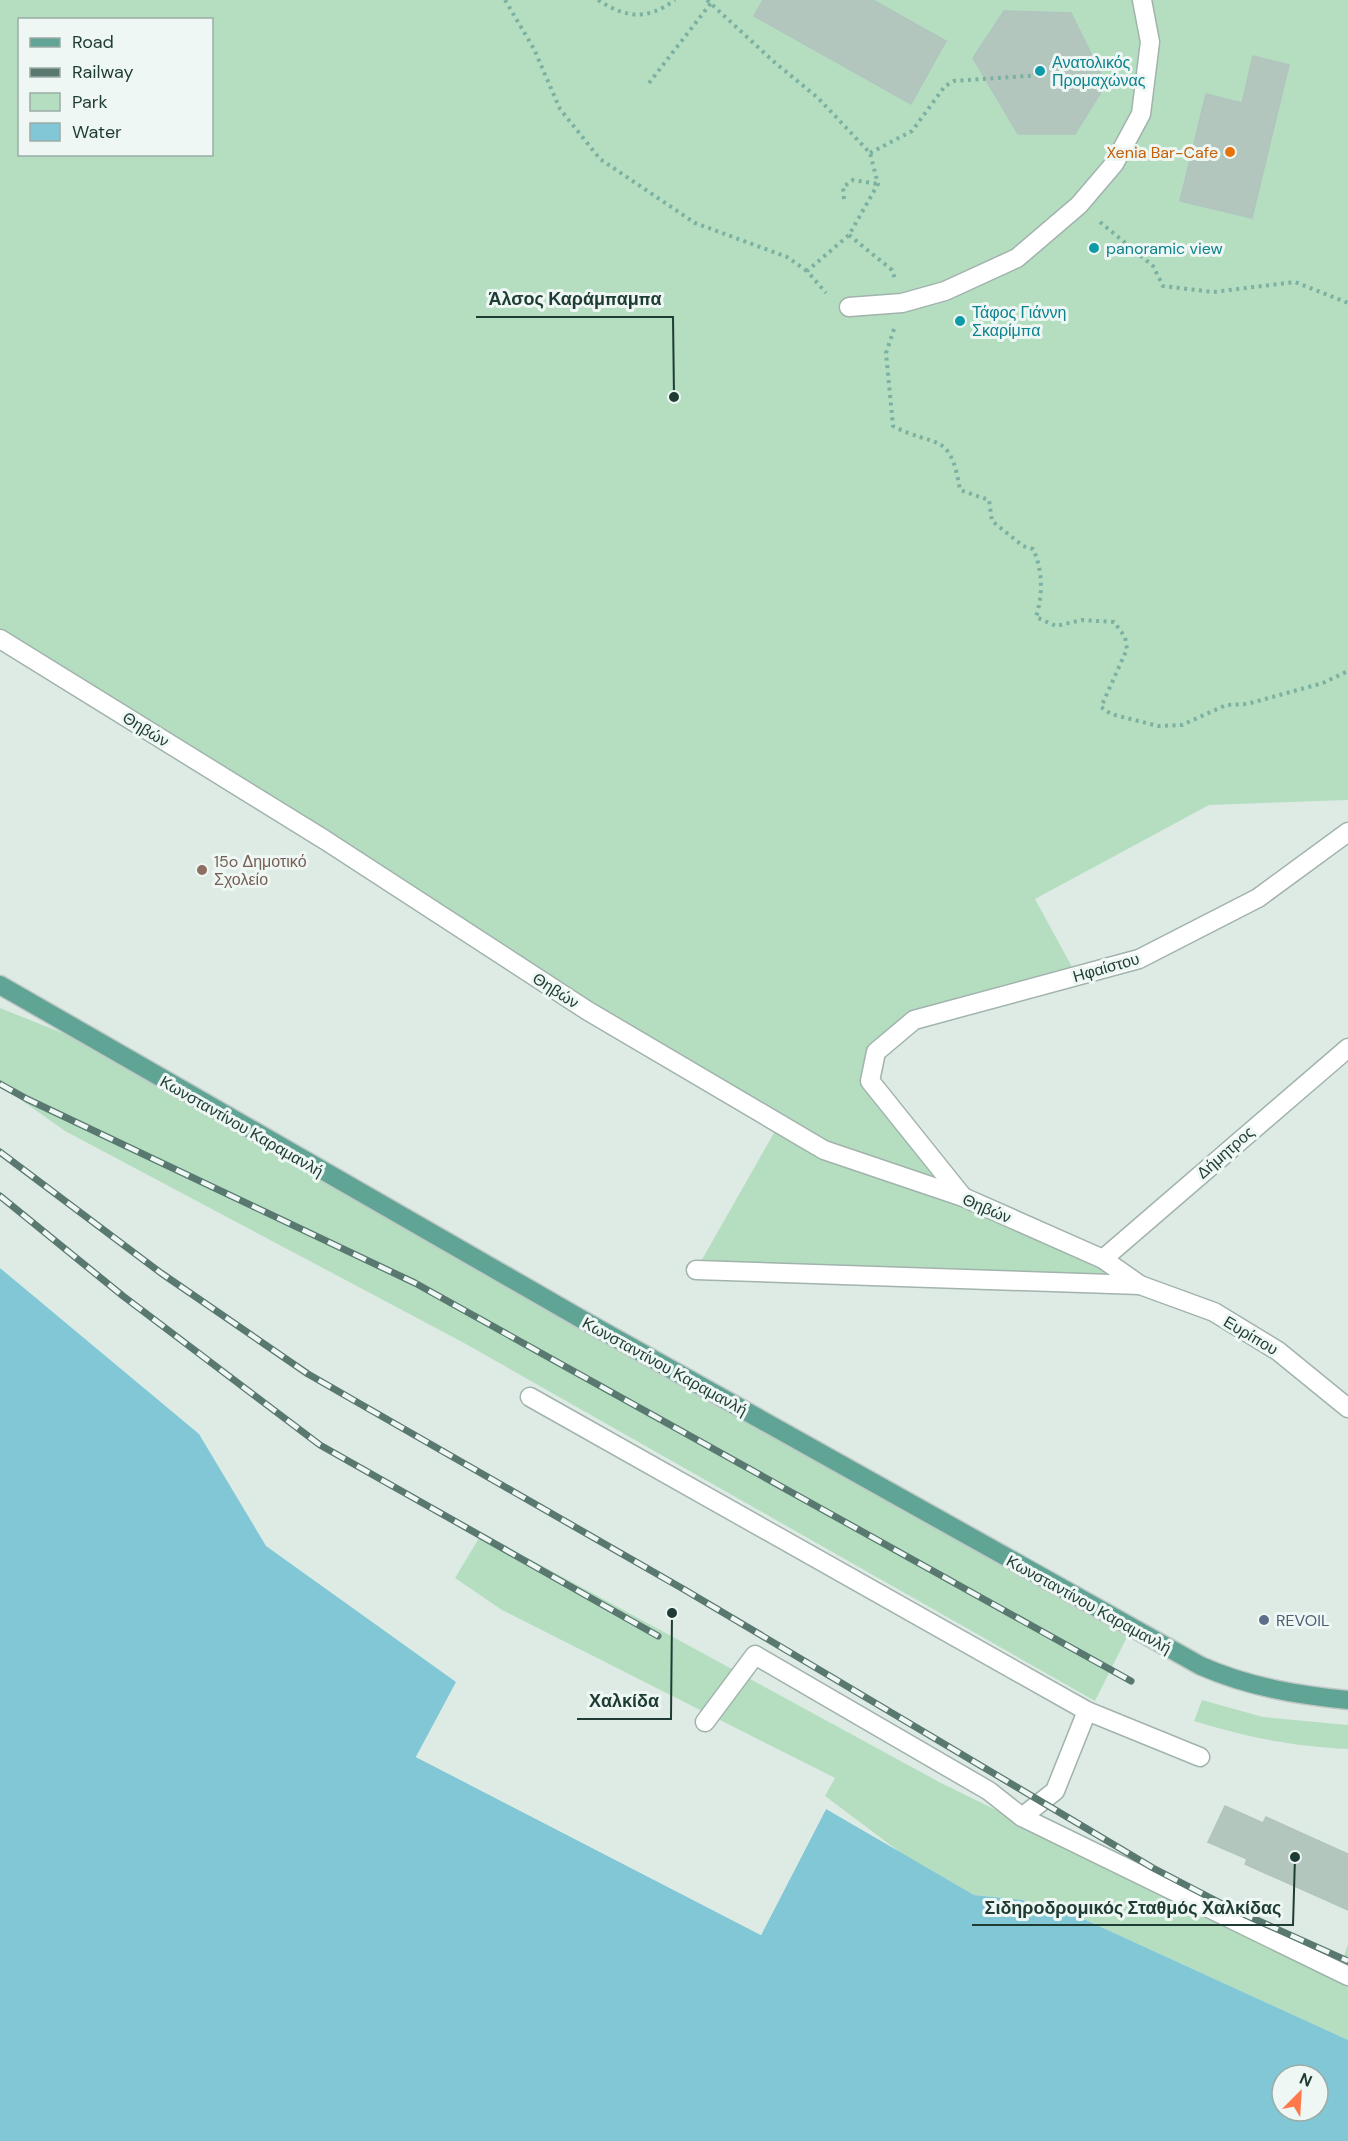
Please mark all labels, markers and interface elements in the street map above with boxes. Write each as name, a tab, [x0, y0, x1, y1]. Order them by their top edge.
legend	[18, 18, 213, 156]
text: Road	[72, 30, 114, 54]
place label: Ανατολικός Προμαχώνας	[1052, 52, 1146, 91]
text: Railway	[72, 60, 134, 84]
marker: Ανατολικός Προμαχώνας	[1033, 64, 1047, 78]
text: Park	[72, 90, 108, 114]
text: Water	[72, 120, 122, 144]
place label: Xenia Bar-Cafe	[1106, 142, 1218, 163]
marker: Xenia Bar-Cafe	[1223, 145, 1237, 159]
place label: panoramic view	[1106, 238, 1223, 259]
marker: panoramic view	[1087, 241, 1101, 255]
callout: Άλσος Καράμπαμπα	[476, 281, 673, 317]
text: Άλσος Καράμπαμπα	[489, 287, 662, 311]
place label: Τάφος Γιάννη Σκαρίμπα	[972, 302, 1066, 341]
marker: Τάφος Γιάννη Σκαρίμπα	[953, 314, 967, 328]
street label: Θηβών	[119, 707, 173, 752]
place label: 15o Δημοτικό Σχολείο	[214, 851, 307, 890]
marker: 15o Δημοτικό Σχολείο	[195, 863, 209, 877]
street label: Ηφαίστου	[1070, 948, 1142, 987]
street label: Θηβών	[529, 968, 583, 1013]
street label: Κωνσταντίνου Καραμανλή	[156, 1071, 327, 1182]
street label: Δήμητρος	[1192, 1121, 1259, 1183]
street label: Θηβών	[959, 1189, 1014, 1228]
street label: Ευρίπου	[1220, 1311, 1282, 1360]
street label: Κωνσταντίνου Καραμανλή	[579, 1312, 751, 1421]
street label: Κωνσταντίνου Καραμανλή	[1003, 1550, 1175, 1659]
place label: REVOIL	[1276, 1610, 1329, 1631]
marker: REVOIL	[1257, 1613, 1271, 1627]
callout: Χαλκίδα	[577, 1683, 671, 1719]
text: Χαλκίδα	[589, 1689, 659, 1713]
callout: Σιδηροδρομικός Σταθμός Χαλκίδας	[972, 1889, 1293, 1925]
text: Σιδηροδρομικός Σταθμός Χαλκίδας	[985, 1896, 1281, 1920]
north arrow	[1270, 2063, 1330, 2123]
text: N	[1296, 2068, 1315, 2092]

